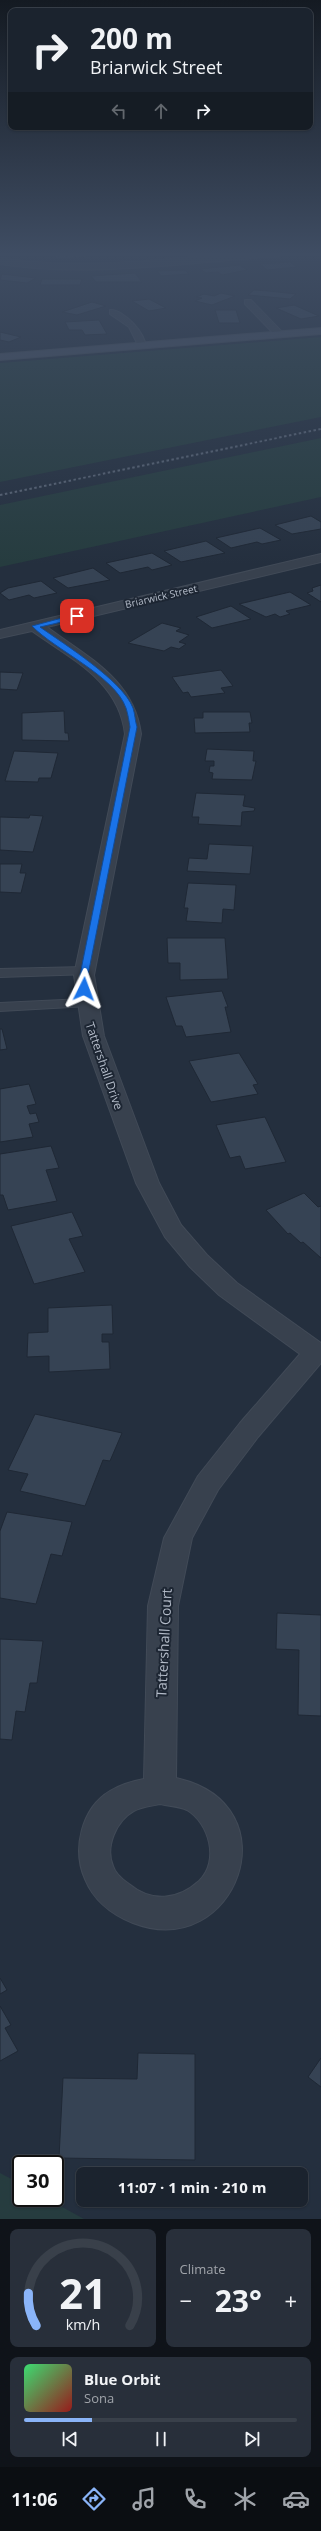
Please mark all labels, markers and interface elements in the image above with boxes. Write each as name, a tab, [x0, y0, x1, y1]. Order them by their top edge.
text: 200 m	[90, 19, 173, 57]
icon: right	[24, 24, 76, 76]
text: Briarwick Street	[90, 55, 222, 79]
icon: left	[108, 100, 130, 122]
icon: ahead	[150, 100, 172, 122]
icon: right	[192, 100, 214, 122]
street label: Briarwick Street	[124, 581, 199, 611]
pin	[60, 599, 94, 633]
icon: arrive	[66, 605, 88, 627]
position arrow	[63, 968, 105, 1010]
street label: Tattershall Drive	[81, 1020, 128, 1112]
street label: Tattershall Court	[151, 1588, 176, 1698]
speed limit sign: 30	[12, 2155, 64, 2207]
text: 11:07 · 1 min · 210 m	[118, 2177, 266, 2197]
text: Climate	[180, 2260, 225, 2278]
text: 21	[59, 2265, 107, 2321]
text: 23°	[215, 2280, 262, 2321]
text: −	[180, 2285, 192, 2315]
text: +	[284, 2285, 297, 2315]
text: km/h	[65, 2315, 100, 2334]
text: Blue Orbit	[84, 2369, 161, 2389]
text: Sona	[84, 2389, 114, 2407]
icon: previous	[59, 2428, 81, 2450]
icon: pause	[150, 2428, 172, 2450]
icon: next	[241, 2428, 263, 2450]
icon: directions	[80, 2485, 108, 2513]
icon: music	[130, 2485, 158, 2513]
icon: phone	[181, 2485, 209, 2513]
icon: climate	[231, 2485, 259, 2513]
icon: car	[282, 2485, 310, 2513]
text: 11:06	[11, 2487, 58, 2511]

